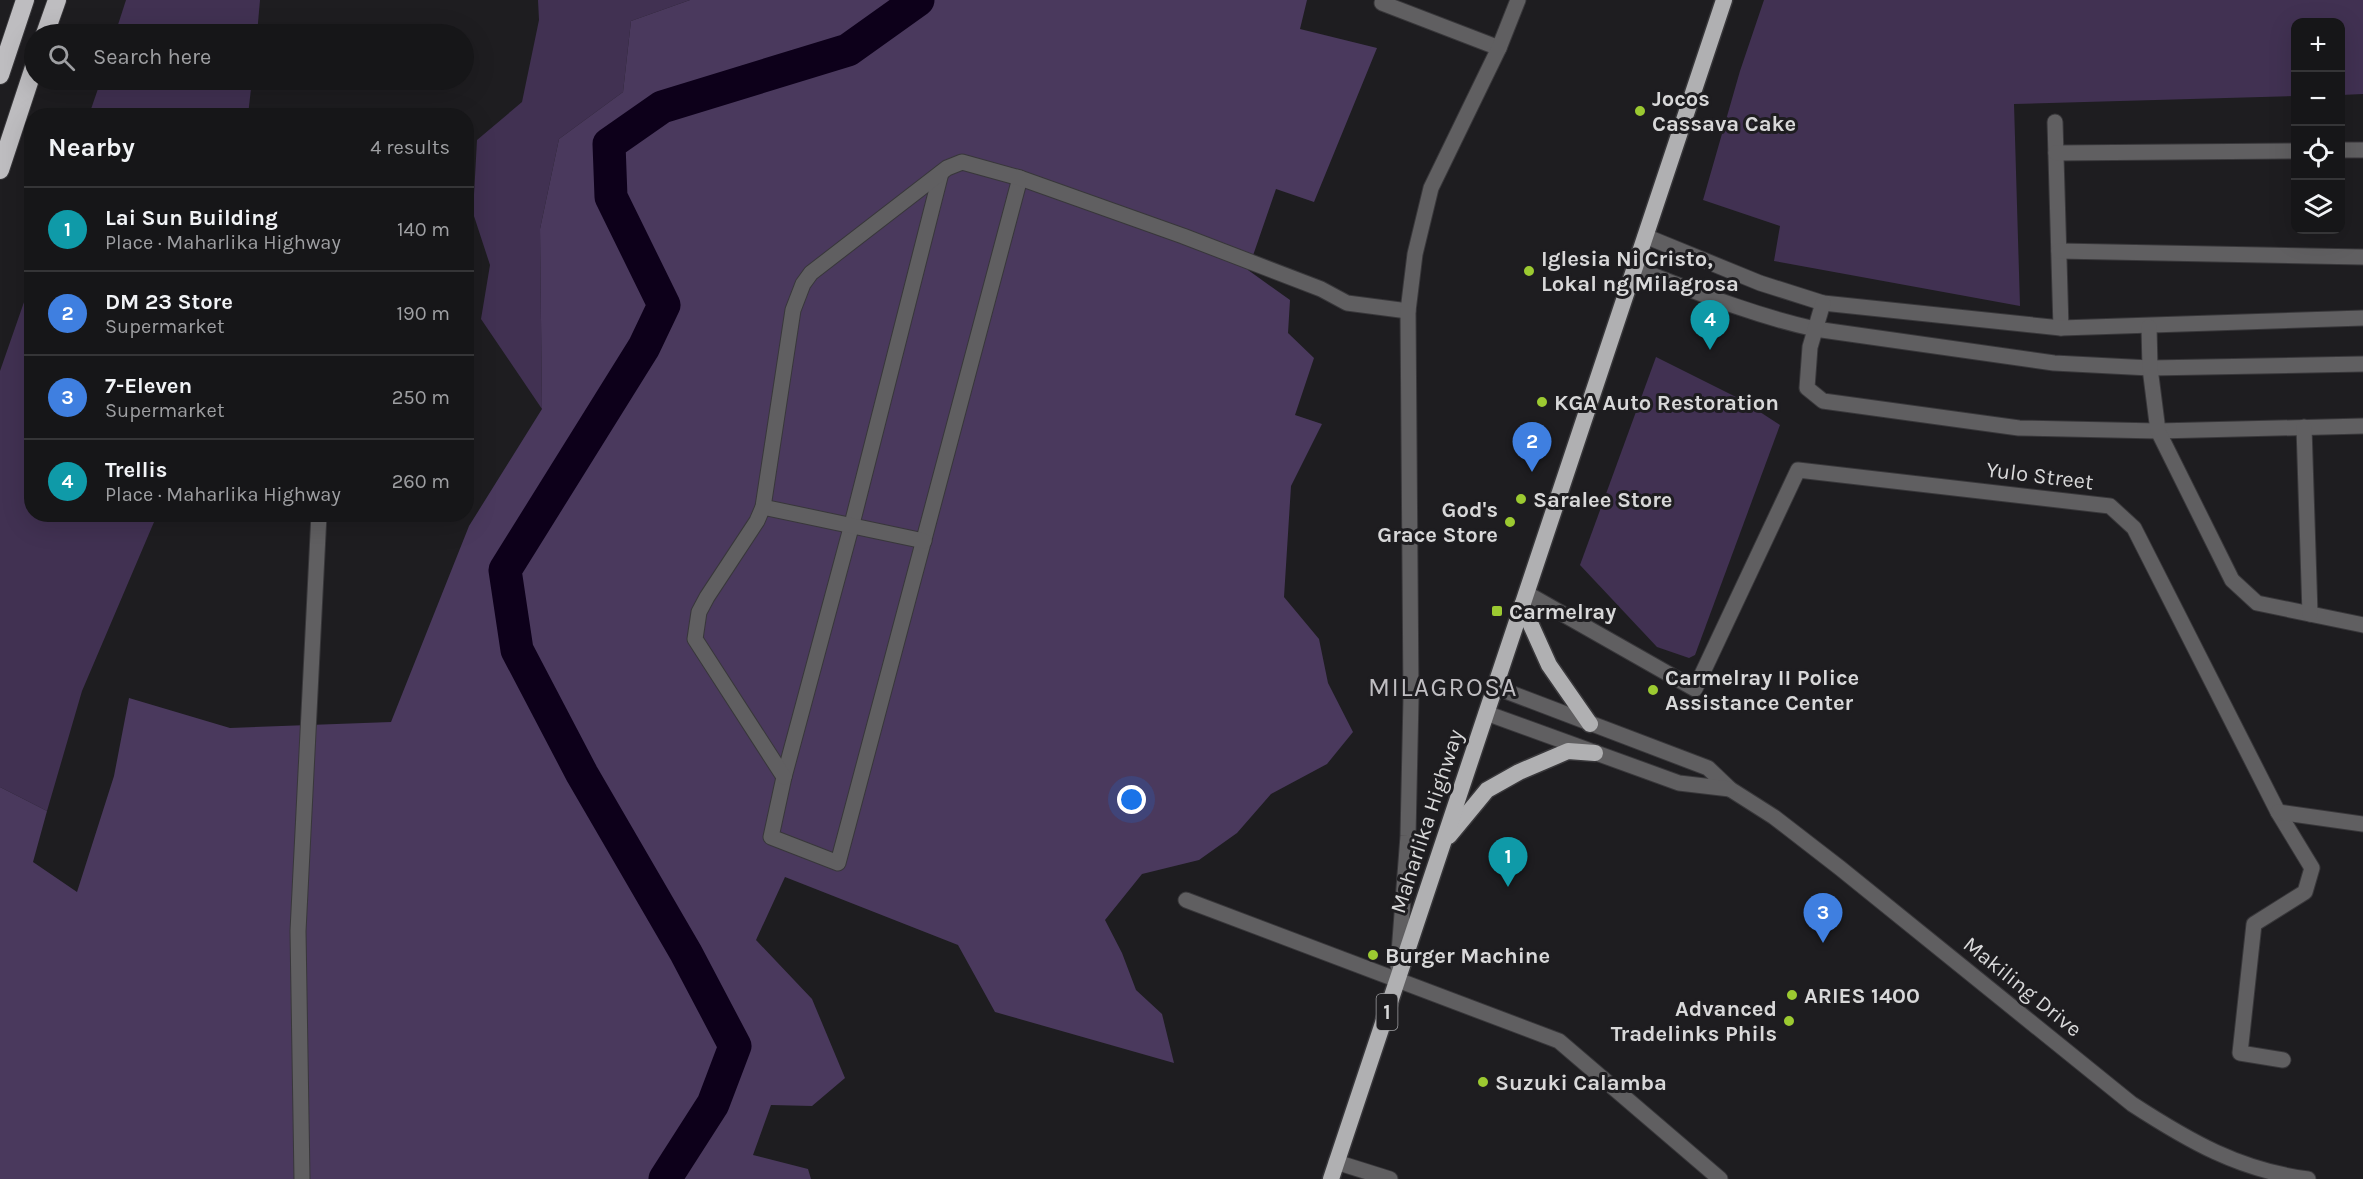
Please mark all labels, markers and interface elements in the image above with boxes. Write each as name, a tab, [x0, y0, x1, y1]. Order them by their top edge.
map controls	[2291, 18, 2345, 234]
button: +	[2291, 18, 2345, 72]
search box	[24, 24, 474, 90]
icon: search	[45, 41, 78, 74]
text: Search here	[93, 44, 211, 70]
button: −	[2291, 72, 2345, 126]
place label: Jocos Cassava Cake	[1652, 86, 1796, 137]
marker: Jocos Cassava Cake	[1633, 104, 1647, 118]
button: locate	[2291, 126, 2345, 180]
text: Nearby	[48, 132, 135, 163]
text: 4 results	[370, 136, 450, 159]
button: layers	[2291, 180, 2345, 234]
text: Lai Sun Building	[105, 205, 278, 231]
text: 1	[64, 218, 71, 241]
text: 140 m	[397, 218, 450, 241]
text: Place · Maharlika Highway	[105, 231, 341, 254]
place label: Iglesia Ni Cristo, Lokal ng Milagrosa	[1541, 246, 1739, 297]
marker: Iglesia Ni Cristo, Lokal ng Milagrosa	[1522, 264, 1536, 278]
text: DM 23 Store	[105, 289, 233, 315]
pin: 4	[1690, 300, 1730, 350]
text: 2	[61, 302, 74, 325]
text: 190 m	[396, 302, 450, 325]
text: Supermarket	[105, 315, 224, 338]
text: 7-Eleven	[105, 373, 192, 399]
text: 3	[61, 386, 74, 409]
text: 250 m	[392, 386, 450, 409]
place label: KGA Auto Restoration	[1554, 390, 1779, 416]
marker: KGA Auto Restoration	[1535, 395, 1549, 409]
text: Supermarket	[105, 399, 224, 422]
pin: 2	[1512, 422, 1552, 472]
text: Trellis	[105, 457, 167, 483]
street label: Yulo Street	[1985, 457, 2095, 495]
text: 4	[62, 470, 73, 493]
text: 260 m	[392, 470, 450, 493]
text: Place · Maharlika Highway	[105, 483, 341, 506]
place label: Saralee Store	[1533, 487, 1672, 513]
marker: Saralee Store	[1514, 492, 1528, 506]
place label: God's Grace Store	[1377, 497, 1498, 548]
marker: God's Grace Store	[1503, 515, 1517, 529]
place label: Carmelray	[1509, 599, 1616, 625]
marker: Carmelray	[1490, 604, 1504, 618]
place label: Carmelray II Police Assistance Center	[1665, 665, 1859, 716]
district label: MILAGROSA	[1368, 672, 1518, 703]
marker: Carmelray II Police Assistance Center	[1646, 683, 1660, 697]
street label: Maharlika Highway	[1385, 726, 1469, 917]
your location	[1117, 785, 1146, 814]
pin: 1	[1488, 838, 1528, 887]
pin: 3	[1804, 894, 1842, 943]
street label: Makiling Drive	[1958, 931, 2087, 1042]
place label: Burger Machine	[1385, 943, 1550, 969]
marker: Burger Machine	[1366, 948, 1380, 962]
place label: ARIES 1400	[1804, 983, 1920, 1009]
marker: ARIES 1400	[1785, 988, 1799, 1002]
road number: 1	[1376, 994, 1398, 1030]
place label: Advanced Tradelinks Phils	[1611, 996, 1777, 1047]
marker: Advanced Tradelinks Phils	[1782, 1014, 1796, 1028]
place label: Suzuki Calamba	[1495, 1070, 1667, 1096]
marker: Suzuki Calamba	[1476, 1075, 1490, 1089]

